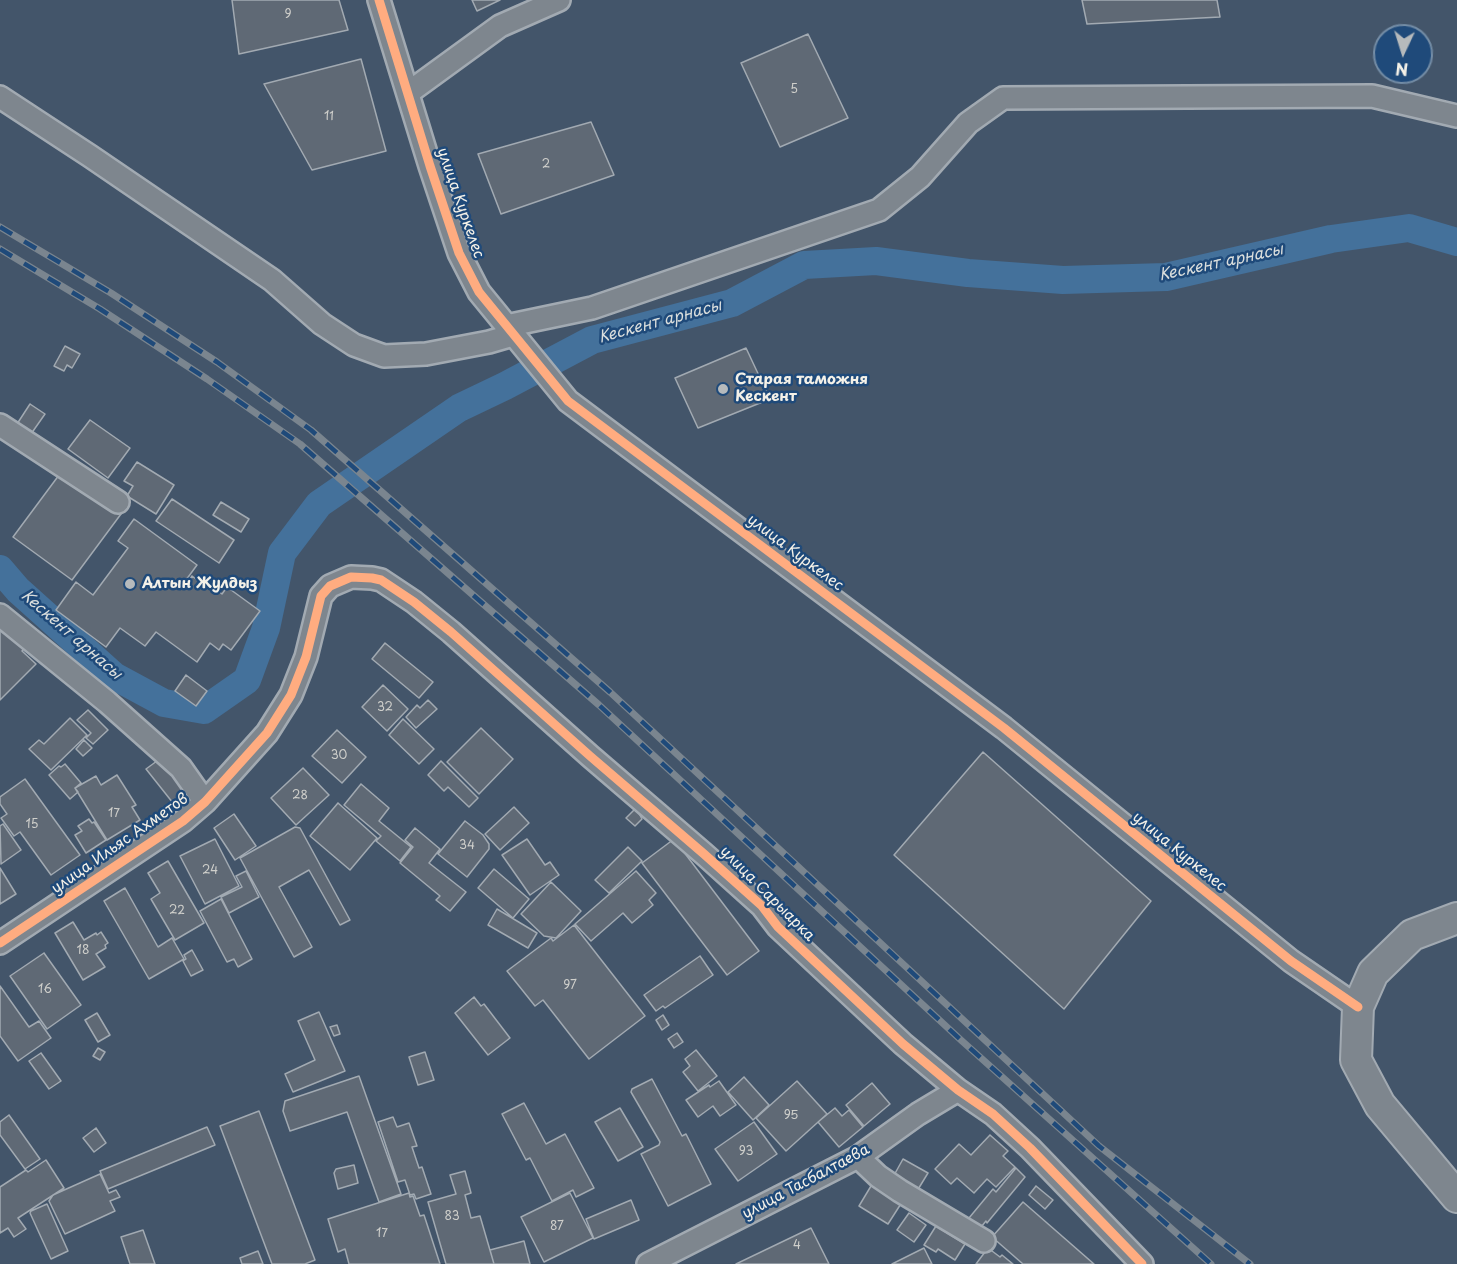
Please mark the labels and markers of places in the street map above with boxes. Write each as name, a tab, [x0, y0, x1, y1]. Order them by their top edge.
place label: Старая таможня Кескент	[735, 371, 868, 406]
marker: Старая таможня Кескент	[716, 382, 730, 396]
place label: Алтын Жулдыз	[142, 575, 257, 593]
marker: Алтын Жулдыз	[123, 577, 137, 591]

